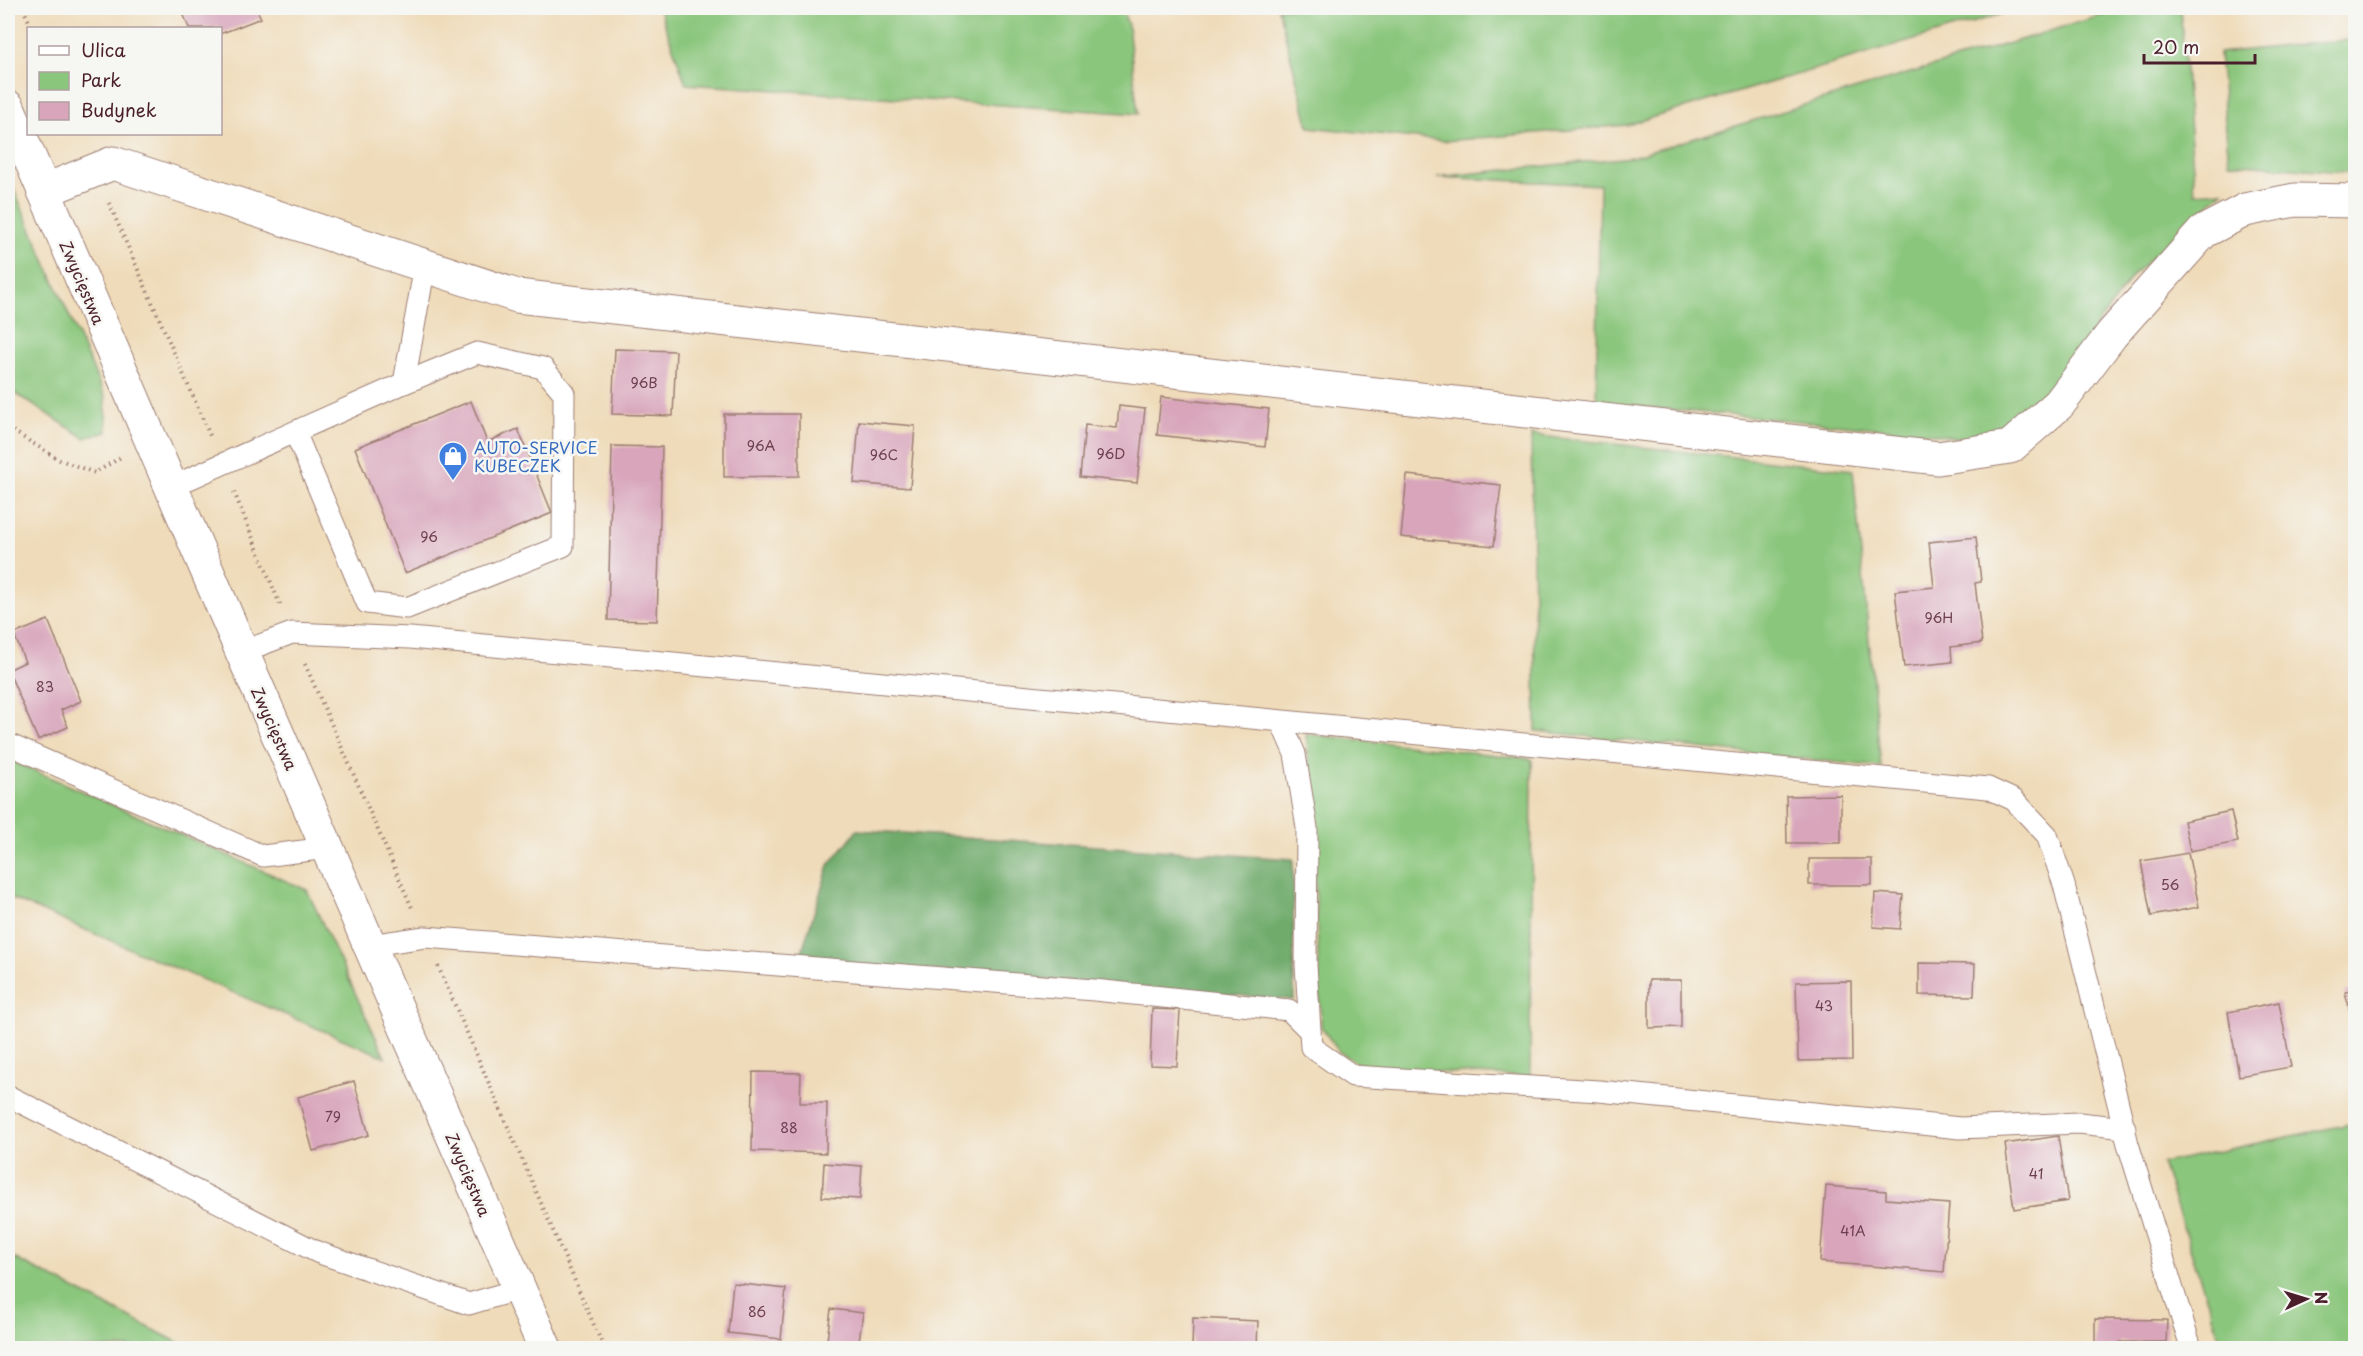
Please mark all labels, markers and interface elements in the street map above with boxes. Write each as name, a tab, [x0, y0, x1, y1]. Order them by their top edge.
legend	[27, 27, 222, 135]
scale bar	[2144, 27, 2255, 65]
text: 20 m	[2153, 33, 2199, 60]
text: Ulica	[81, 36, 126, 63]
text: Park	[81, 66, 121, 93]
text: Budynek	[81, 96, 157, 123]
street label: Zwycięstwa	[55, 236, 112, 328]
house number: 96B	[631, 372, 657, 393]
place label: AUTO-SERVICE KUBECZEK	[474, 435, 598, 477]
house number: 96A	[747, 435, 775, 456]
shop icon: AUTO-SERVICE KUBECZEK	[437, 440, 469, 482]
house number: 96D	[1097, 443, 1125, 464]
house number: 96C	[870, 444, 898, 465]
house number: 96	[420, 526, 438, 547]
house number: 96H	[1925, 607, 1953, 628]
house number: 83	[36, 676, 54, 697]
street label: Zwycięstwa	[246, 682, 304, 774]
house number: 56	[2161, 874, 2180, 895]
house number: 43	[1815, 995, 1833, 1016]
house number: 79	[325, 1106, 341, 1127]
house number: 88	[780, 1117, 798, 1138]
street label: Zwycięstwa	[441, 1128, 498, 1220]
house number: 41	[2029, 1163, 2043, 1184]
house number: 41A	[1840, 1220, 1866, 1241]
north arrow	[2276, 1269, 2336, 1329]
text: N	[2310, 1291, 2334, 1305]
house number: 86	[748, 1301, 766, 1322]

